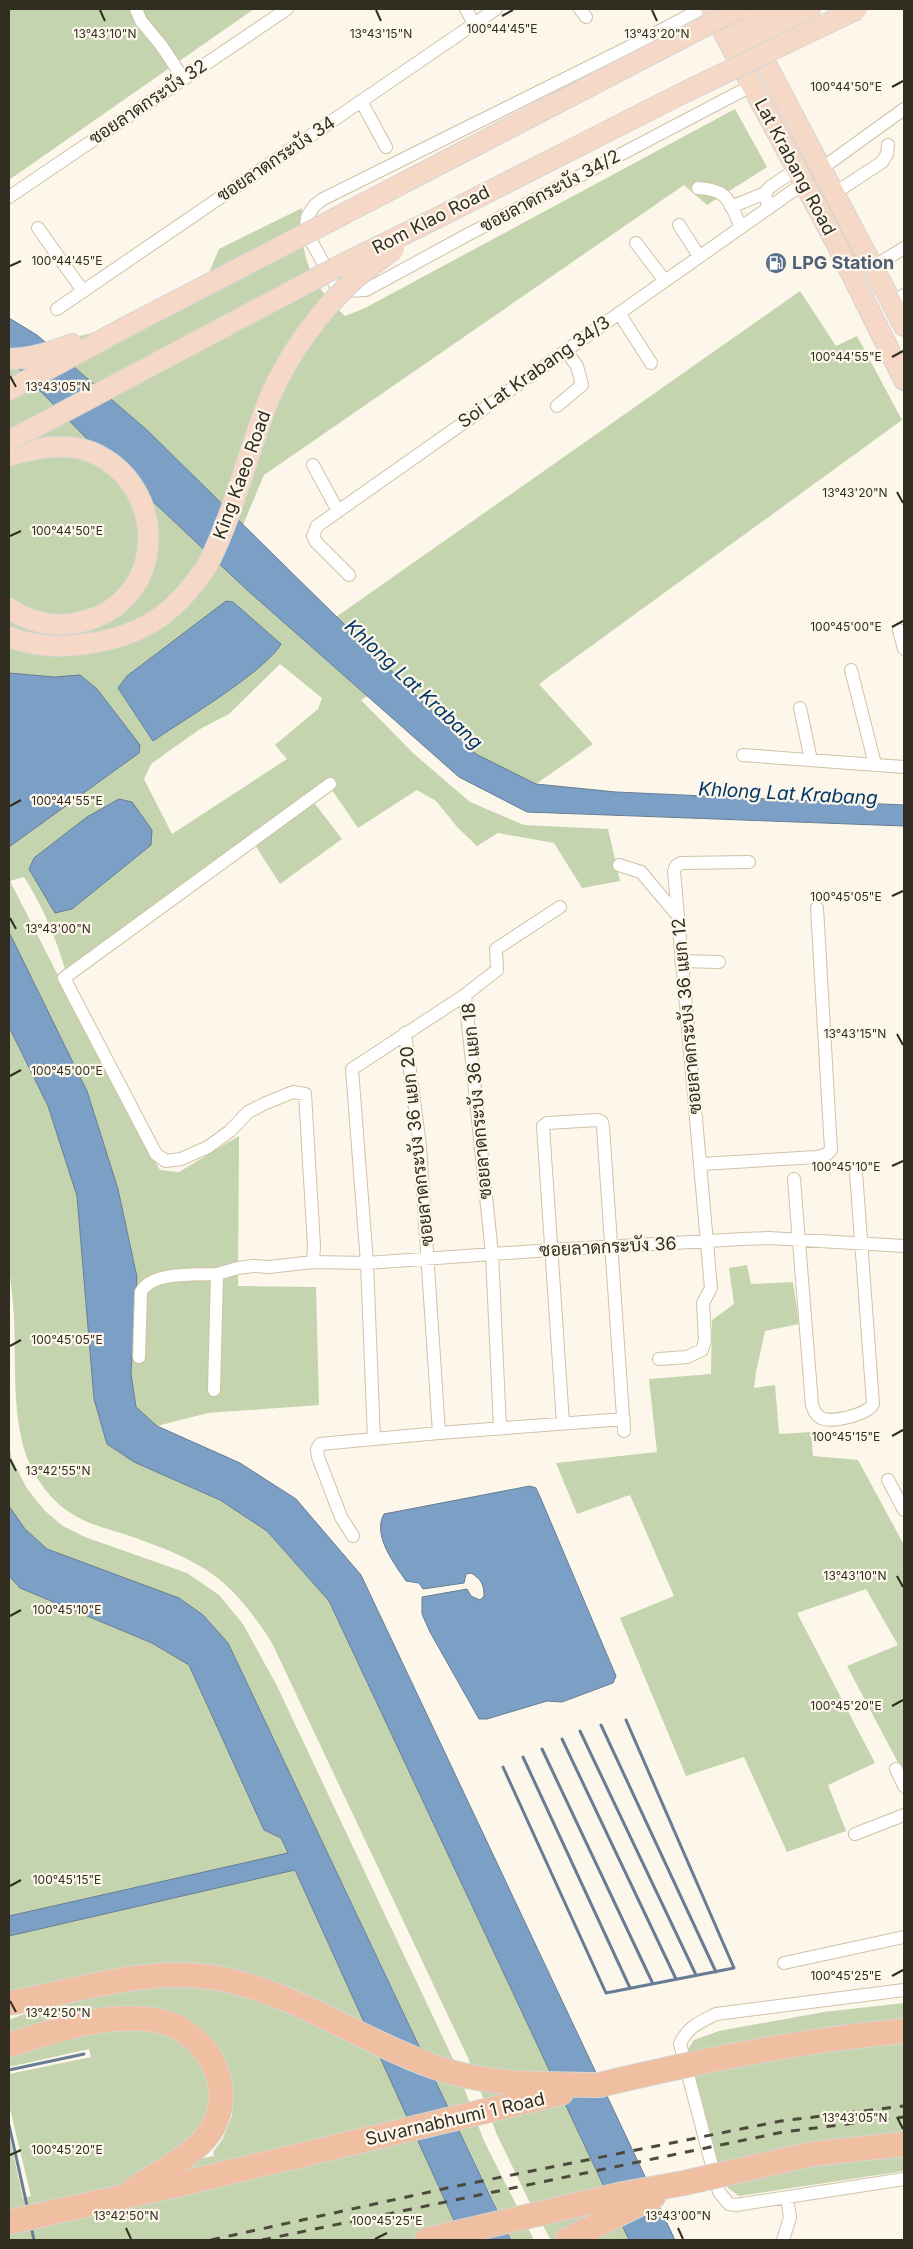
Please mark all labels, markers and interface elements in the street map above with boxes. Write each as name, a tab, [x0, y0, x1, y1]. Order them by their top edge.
text: 100°44'45"E	[466, 21, 538, 36]
text: 13°43'10"N	[74, 26, 136, 41]
text: 13°43'15"N	[350, 26, 412, 41]
text: 13°43'20"N	[624, 26, 690, 41]
street label: ซอยลาดกระบัง 32	[85, 54, 211, 149]
text: 100°44'50"E	[810, 79, 882, 94]
street label: Lat Krabang Road	[751, 95, 840, 239]
street label: ซอยลาดกระบัง 34	[213, 111, 339, 206]
street label: ซอยลาดกระบัง 34/2	[476, 145, 623, 236]
street label: Rom Klao Road	[369, 181, 493, 258]
fuel station icon: LPG Station	[764, 251, 788, 275]
place label: LPG Station	[792, 252, 894, 273]
text: 100°44'45"E	[31, 253, 103, 268]
street label: Soi Lat Krabang 34/3	[454, 311, 614, 432]
text: 100°44'55"E	[810, 349, 882, 364]
text: 13°43'05"N	[25, 379, 91, 394]
street label: King Kaeo Road	[208, 408, 275, 542]
text: 13°43'20"N	[822, 485, 888, 500]
text: 100°44'50"E	[31, 523, 103, 538]
water label: Khlong Lat Krabang	[340, 615, 487, 754]
text: 100°45'00"E	[810, 619, 882, 634]
water label: Khlong Lat Krabang	[698, 777, 879, 810]
text: 100°44'55"E	[31, 793, 103, 808]
text: 100°45'05"E	[810, 889, 882, 904]
street label: ซอยลาดกระบัง 36 แยก 12	[667, 917, 706, 1115]
text: 13°43'00"N	[25, 921, 91, 936]
street label: ซอยลาดกระบัง 36 แยก 18	[457, 1002, 496, 1200]
text: 13°43'15"N	[824, 1026, 886, 1041]
street label: ซอยลาดกระบัง 36 แยก 20	[396, 1045, 437, 1247]
text: 100°45'00"E	[31, 1063, 103, 1078]
text: 100°45'10"E	[812, 1159, 880, 1174]
street label: ซอยลาดกระบัง 36	[539, 1232, 677, 1261]
text: 100°45'05"E	[31, 1332, 103, 1347]
text: 100°45'15"E	[812, 1429, 880, 1444]
text: 13°42'55"N	[26, 1463, 90, 1478]
text: 13°43'10"N	[824, 1568, 886, 1583]
text: 100°45'10"E	[33, 1602, 101, 1617]
text: 100°45'20"E	[810, 1698, 882, 1713]
text: 100°45'15"E	[33, 1872, 101, 1887]
text: 100°45'25"E	[810, 1968, 882, 1983]
text: 13°42'50"N	[25, 2005, 91, 2020]
street label: Suvarnabhumi 1 Road	[363, 2088, 547, 2149]
text: 13°43'05"N	[822, 2110, 888, 2125]
text: 100°45'20"E	[31, 2142, 103, 2157]
text: 13°42'50"N	[93, 2208, 159, 2223]
text: 13°43'00"N	[645, 2208, 711, 2223]
text: 100°45'25"E	[351, 2213, 423, 2228]

